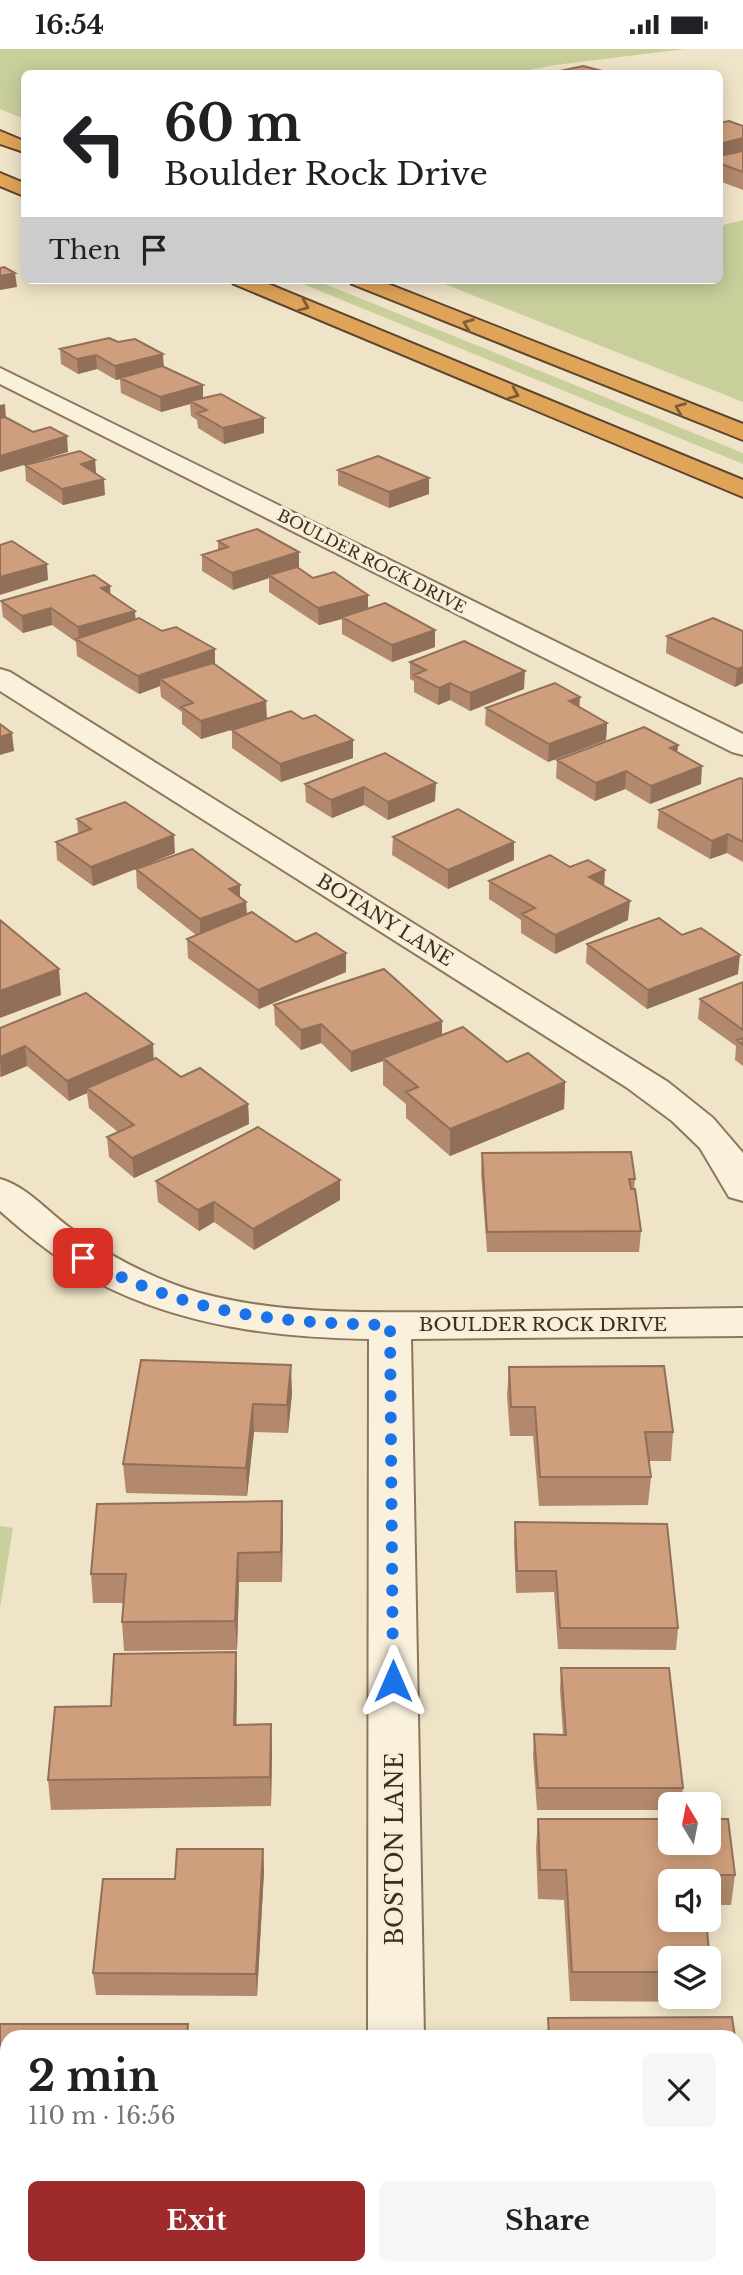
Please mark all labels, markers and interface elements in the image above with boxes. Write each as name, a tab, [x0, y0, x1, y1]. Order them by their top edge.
text: 16:54	[35, 9, 104, 41]
text: 60 m	[164, 93, 301, 154]
icon: left	[49, 98, 140, 189]
text: Boulder Rock Drive	[164, 154, 488, 194]
icon: arrive	[135, 231, 173, 269]
text: Then	[49, 234, 121, 266]
one-way arrow	[298, 298, 310, 312]
one-way arrow	[463, 318, 475, 332]
one-way arrow	[507, 386, 520, 400]
one-way arrow	[674, 402, 686, 416]
street label: BOULDER ROCK DRIVE	[274, 505, 470, 617]
street label: BOTANY LANE	[313, 869, 457, 971]
pin	[53, 1228, 113, 1288]
icon: arrive	[64, 1239, 102, 1277]
street label: BOULDER ROCK DRIVE	[419, 1313, 667, 1336]
position arrow	[356, 1644, 430, 1718]
street label: BOSTON LANE	[381, 1752, 409, 1946]
north arrow	[658, 1792, 721, 1855]
map controls	[658, 1792, 721, 2009]
button: sound	[658, 1869, 721, 1932]
button: layers	[658, 1946, 721, 2009]
text: 2 min	[28, 2050, 159, 2102]
button: close	[642, 2053, 716, 2127]
text: 110 m · 16:56	[28, 2102, 175, 2130]
button: Exit	[28, 2181, 365, 2261]
button: Share	[379, 2181, 716, 2261]

